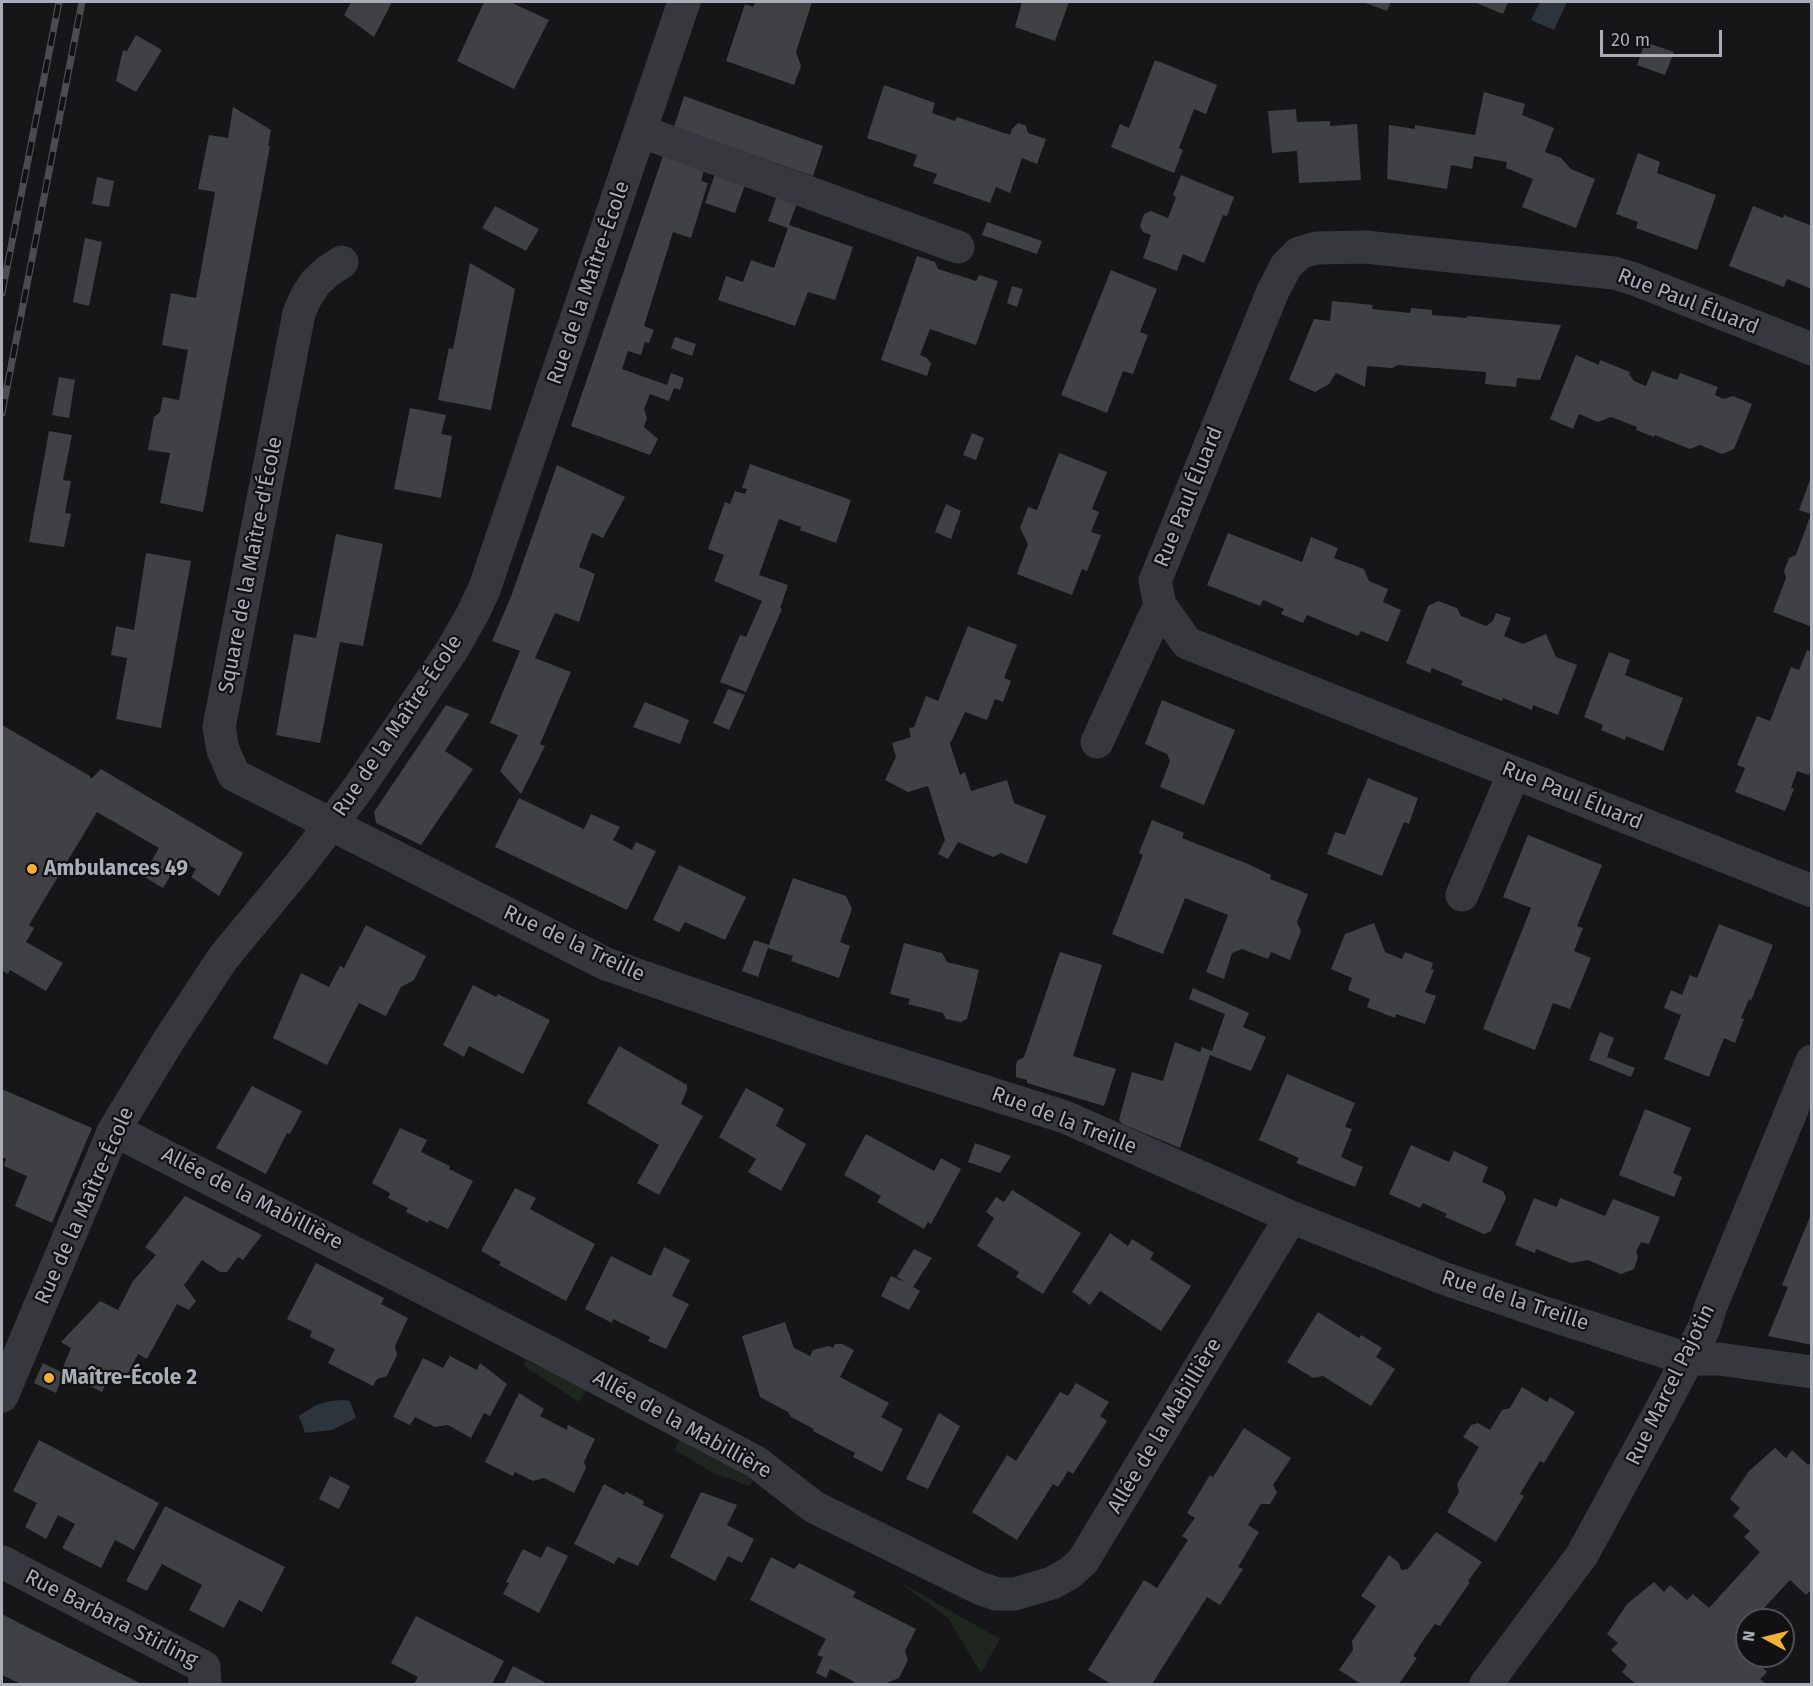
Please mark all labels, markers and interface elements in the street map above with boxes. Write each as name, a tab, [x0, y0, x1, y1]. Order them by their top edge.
scale bar	[1603, 18, 1724, 56]
text: 20 m	[1611, 29, 1650, 51]
street label: Rue de la Maître-École	[542, 178, 636, 388]
street label: Rue Paul Éluard	[1614, 263, 1762, 341]
street label: Rue Paul Éluard	[1149, 423, 1229, 571]
street label: Square de la Maître-d'École	[214, 435, 288, 695]
street label: Rue de la Maître-École	[328, 631, 468, 821]
street label: Rue Paul Éluard	[1498, 756, 1646, 836]
place label: Ambulances 49	[44, 856, 188, 882]
marker: Ambulances 49	[25, 862, 39, 876]
street label: Rue de la Treille	[499, 900, 649, 988]
street label: Rue de la Treille	[988, 1082, 1140, 1160]
street label: Rue de la Maître-École	[30, 1103, 140, 1309]
street label: Allée de la Mabillière	[157, 1142, 347, 1256]
street label: Rue de la Treille	[1438, 1265, 1592, 1337]
street label: Rue Marcel Pajotin	[1621, 1300, 1721, 1470]
street label: Allée de la Mabillière	[1103, 1334, 1227, 1518]
place label: Maître-École 2	[61, 1365, 197, 1391]
street label: Allée de la Mabillière	[588, 1365, 776, 1485]
marker: Maître-École 2	[42, 1371, 56, 1385]
street label: Rue Barbara Stirling	[20, 1564, 202, 1674]
north arrow	[1735, 1608, 1795, 1668]
text: N	[1739, 1630, 1759, 1642]

